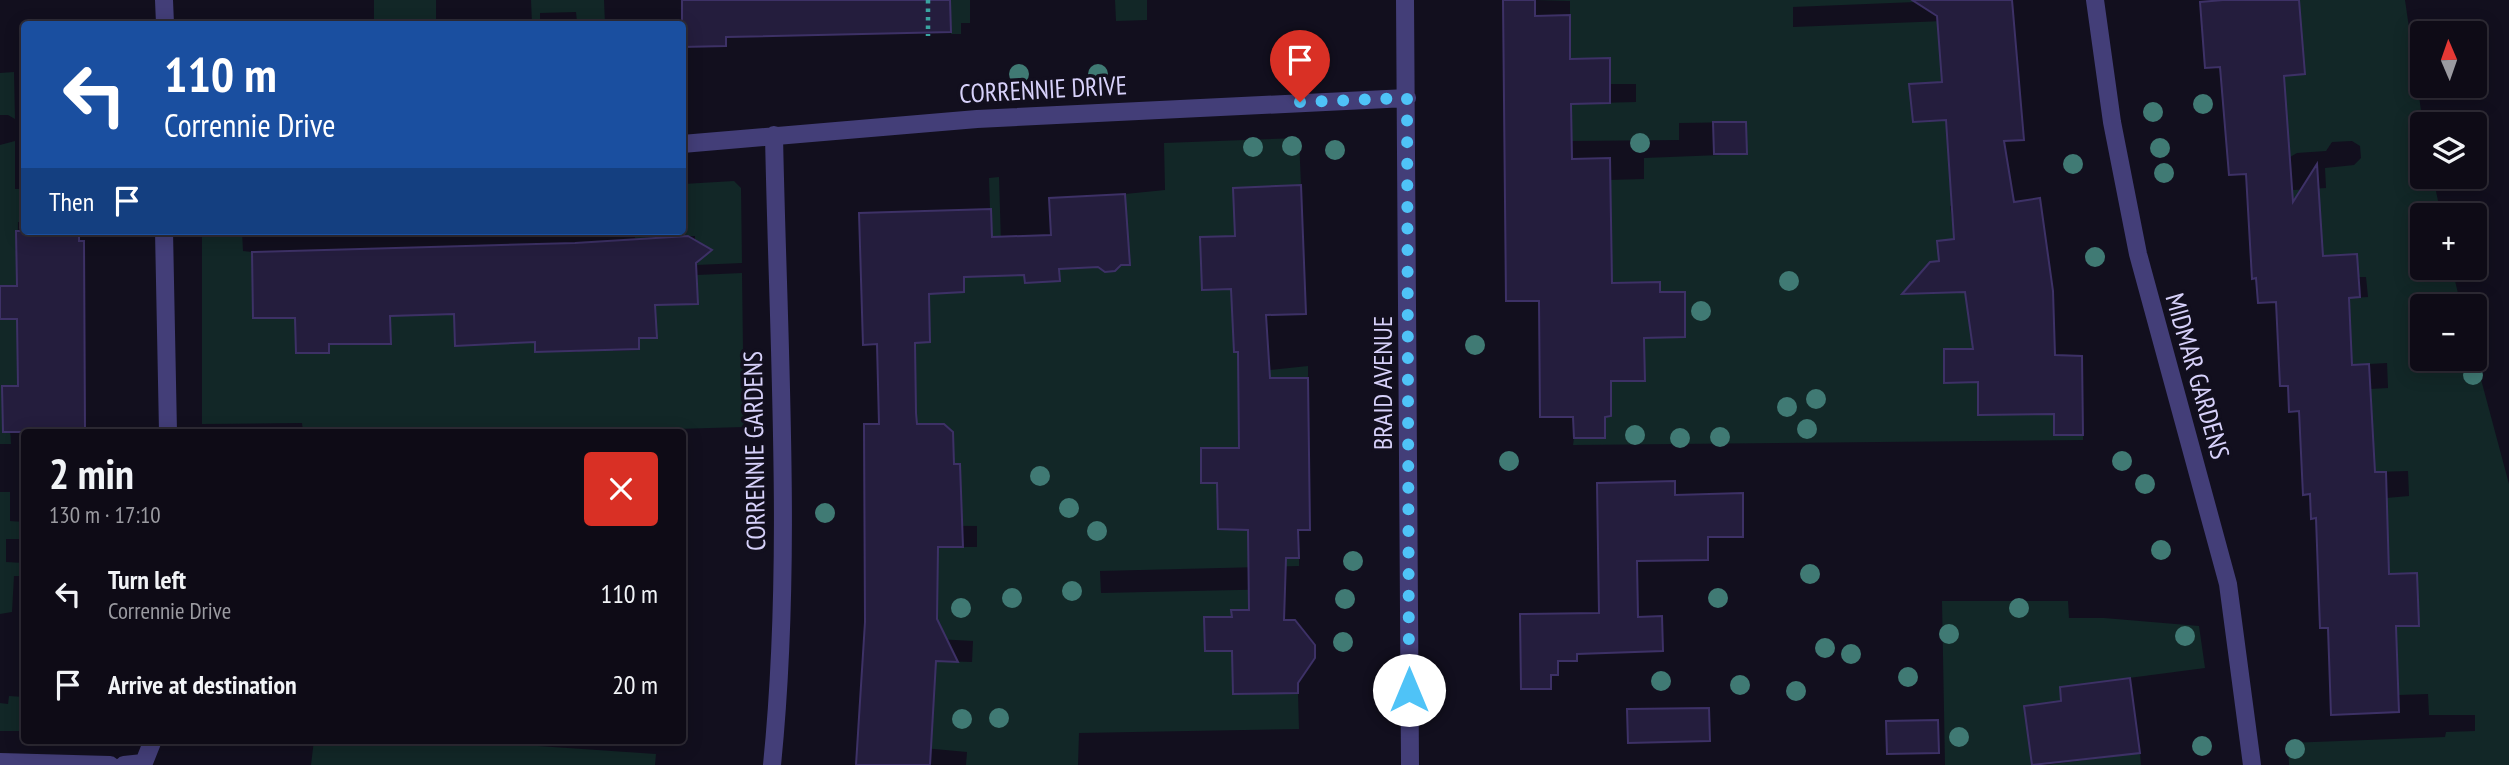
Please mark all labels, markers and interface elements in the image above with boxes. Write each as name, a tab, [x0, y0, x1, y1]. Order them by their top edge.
north arrow	[2410, 21, 2487, 98]
map controls	[2410, 21, 2487, 371]
pin	[1270, 30, 1330, 102]
icon: arrive	[1281, 41, 1319, 79]
text: 110 m	[164, 42, 277, 106]
icon: left	[49, 49, 140, 140]
street label: CORRENNIE DRIVE	[958, 68, 1128, 110]
text: Corrennie Drive	[164, 104, 336, 146]
button: layers	[2410, 112, 2487, 189]
icon: arrive	[108, 182, 146, 220]
text: Then	[49, 185, 94, 218]
button: +	[2410, 203, 2487, 280]
street label: MIDMAR GARDENS	[2159, 289, 2237, 463]
button: −	[2410, 294, 2487, 371]
street label: BRAID AVENUE	[1366, 316, 1399, 450]
street label: CORRENNIE GARDENS	[736, 351, 772, 551]
text: 2 min	[49, 446, 134, 501]
button: close	[584, 452, 658, 526]
text: 130 m · 17:10	[49, 500, 161, 529]
text: Turn left	[108, 563, 186, 596]
icon: left	[49, 575, 87, 613]
text: 110 m	[600, 577, 658, 610]
text: Corrennie Drive	[108, 596, 231, 625]
position arrow	[1372, 653, 1446, 727]
icon: arrive	[49, 666, 87, 704]
text: Arrive at destination	[108, 668, 297, 701]
text: 20 m	[612, 668, 658, 701]

